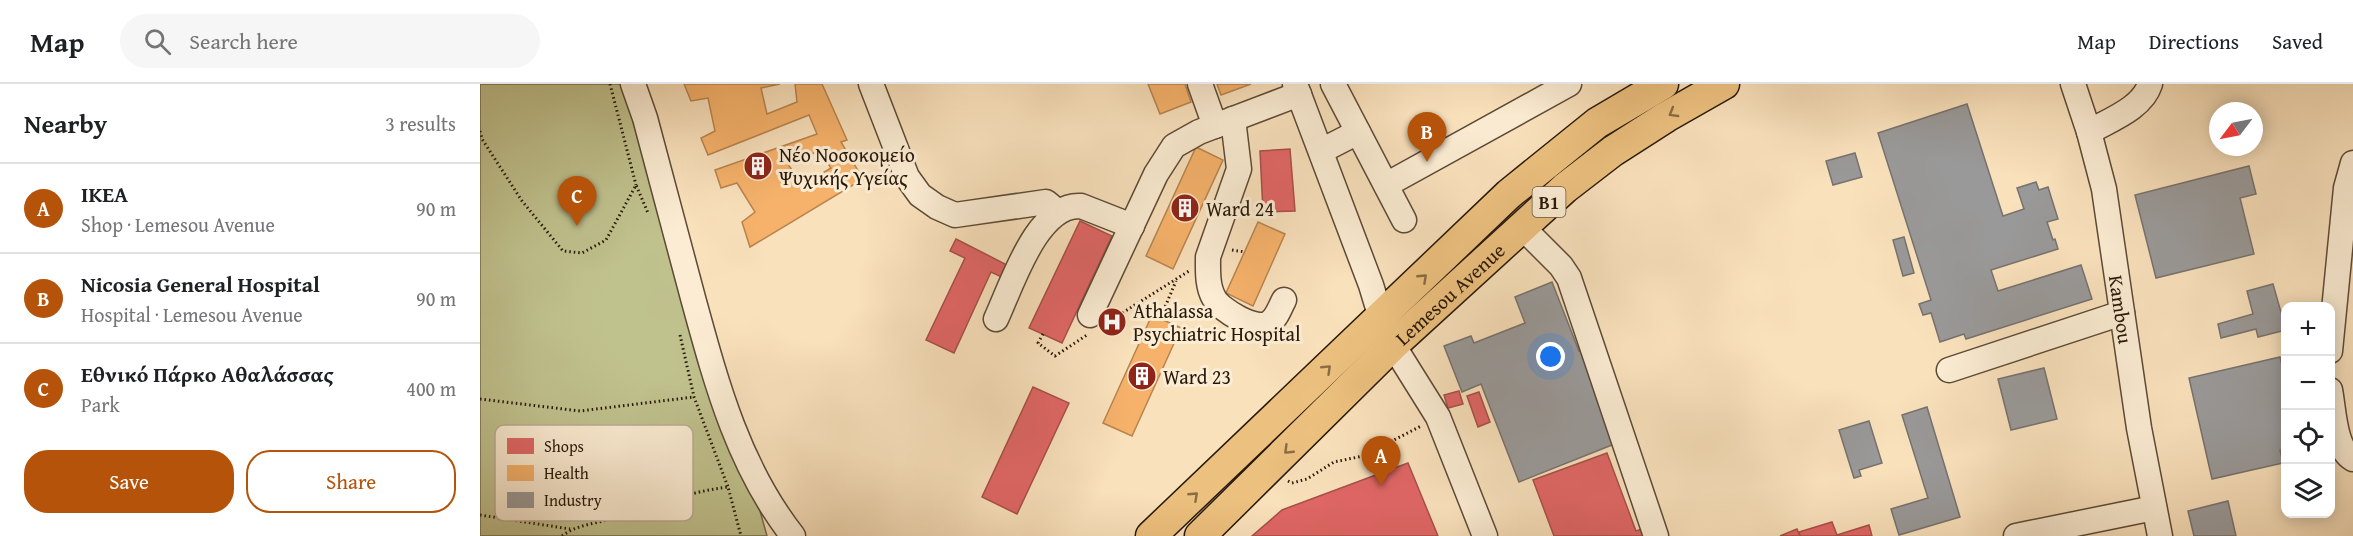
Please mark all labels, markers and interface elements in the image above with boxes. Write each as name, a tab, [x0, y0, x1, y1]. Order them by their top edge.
search box	[120, 14, 540, 68]
text: Map	[30, 21, 84, 62]
icon: search	[141, 25, 174, 58]
text: Search here	[189, 25, 298, 57]
text: Map	[2077, 26, 2116, 57]
text: Directions	[2149, 26, 2239, 57]
text: Saved	[2272, 26, 2323, 57]
north arrow	[2209, 102, 2263, 156]
text: Nearby	[24, 104, 107, 143]
one-way arrow	[1669, 105, 1679, 117]
text: 3 results	[385, 109, 456, 138]
pin: B	[1408, 112, 1446, 162]
place label: Νέο Νοσοκομείο Ψυχικής Υγείας	[778, 140, 915, 192]
building icon: Νέο Νοσοκομείο Ψυχικής Υγείας	[742, 150, 774, 182]
pin: C	[558, 176, 596, 226]
text: IKEA	[81, 178, 128, 210]
road number: B1	[1532, 187, 1566, 217]
building icon: Ward 24	[1169, 192, 1201, 224]
text: A	[37, 194, 50, 223]
text: 90 m	[416, 194, 456, 223]
place label: Ward 24	[1206, 194, 1274, 223]
text: Shop · Lemesou Avenue	[81, 210, 275, 239]
street label: Lemesou Avenue	[1388, 236, 1511, 351]
text: Nicosia General Hospital	[81, 268, 320, 300]
street label: Kambou	[2102, 273, 2141, 346]
one-way arrow	[1416, 274, 1426, 285]
text: B	[37, 284, 50, 313]
text: 90 m	[416, 284, 456, 313]
place label: Athalassa Psychiatric Hospital	[1133, 296, 1301, 348]
text: Hospital · Lemesou Avenue	[81, 300, 303, 329]
map controls	[2281, 302, 2335, 518]
button: +	[2281, 302, 2335, 356]
hospital icon: Athalassa Psychiatric Hospital	[1096, 306, 1128, 338]
your location	[1536, 342, 1565, 371]
button: −	[2281, 356, 2335, 410]
text: Εθνικό Πάρκο Αθαλάσσας	[81, 358, 334, 390]
building icon: Ward 23	[1126, 360, 1158, 392]
place label: Ward 23	[1163, 362, 1231, 391]
one-way arrow	[1320, 366, 1331, 377]
text: C	[38, 374, 49, 403]
text: 400 m	[406, 374, 456, 403]
text: Park	[81, 390, 120, 419]
button: locate	[2281, 410, 2335, 464]
legend	[495, 425, 693, 521]
text: Shops	[544, 434, 584, 458]
pin: A	[1362, 436, 1400, 486]
one-way arrow	[1285, 442, 1296, 453]
button: Save	[24, 450, 234, 513]
button: Share	[246, 450, 456, 513]
text: Health	[544, 461, 589, 485]
button: layers	[2281, 464, 2335, 518]
text: Industry	[544, 488, 602, 512]
one-way arrow	[1187, 492, 1198, 503]

